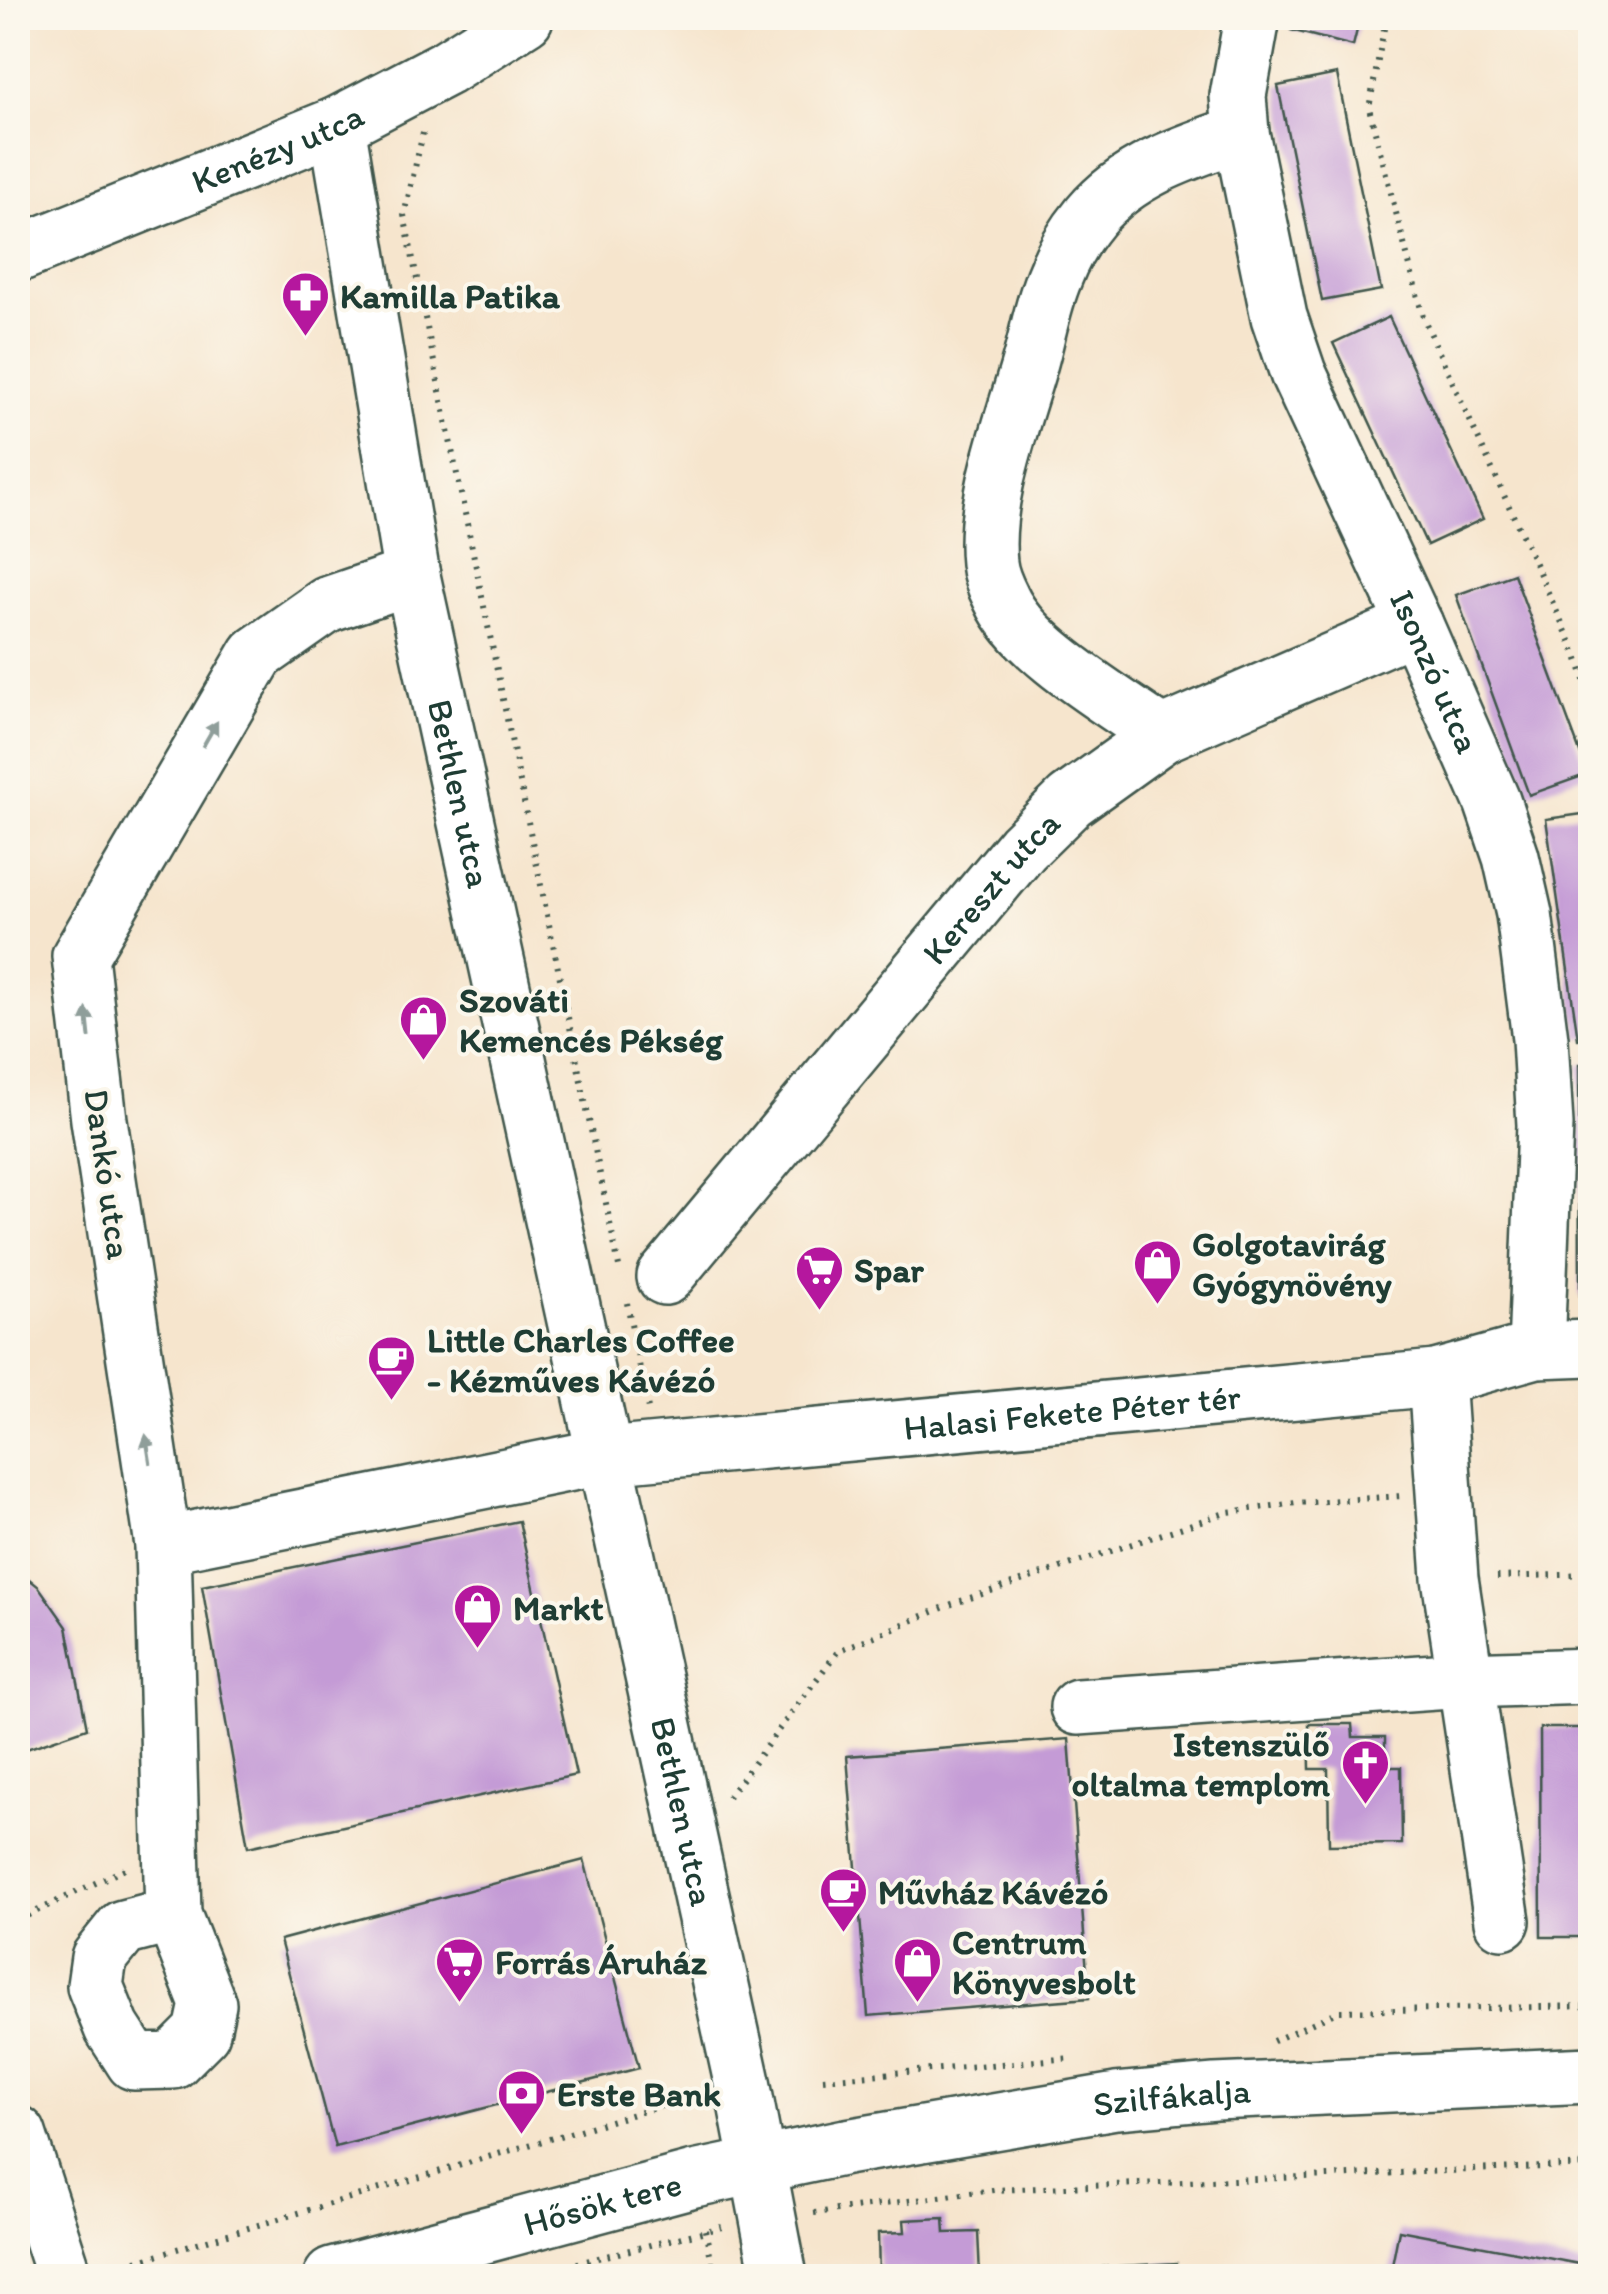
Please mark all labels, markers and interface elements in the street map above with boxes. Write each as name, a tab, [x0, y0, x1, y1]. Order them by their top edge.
street label: Kenézy utca	[185, 94, 371, 203]
pharmacy icon: Kamilla Patika	[279, 270, 331, 338]
place label: Kamilla Patika	[340, 275, 561, 317]
street label: Isonzó utca	[1381, 583, 1489, 759]
street label: Bethlen utca	[419, 695, 501, 892]
one-way arrow	[201, 720, 218, 748]
street label: Kereszt utca	[913, 802, 1069, 973]
place label: Szováti Kemencés Pékség	[459, 979, 724, 1061]
shop icon: Szováti Kemencés Pékség	[398, 994, 450, 1062]
one-way arrow	[80, 1007, 96, 1039]
street label: Dankó utca	[75, 1086, 141, 1262]
place label: Golgotavirág Gyógynövény	[1192, 1223, 1392, 1305]
shop icon: Golgotavirág Gyógynövény	[1131, 1238, 1183, 1306]
supermarket icon: Spar	[793, 1244, 845, 1312]
place label: Spar	[854, 1249, 924, 1291]
place label: Little Charles Coffee - Kézműves Kávézó	[427, 1319, 735, 1401]
cafe icon: Little Charles Coffee - Kézműves Kávézó	[366, 1334, 418, 1402]
street label: Halasi Fekete Péter tér	[902, 1375, 1243, 1449]
one-way arrow	[140, 1433, 156, 1464]
shop icon: Markt	[452, 1582, 504, 1650]
place label: Markt	[513, 1587, 604, 1629]
street label: Bethlen utca	[642, 1713, 724, 1910]
place label: Istenszülő oltalma templom	[1072, 1723, 1331, 1805]
church icon: Istenszülő oltalma templom	[1339, 1738, 1391, 1806]
cafe icon: Művház Kávézó	[817, 1866, 869, 1934]
place label: Művház Kávézó	[878, 1871, 1108, 1913]
place label: Centrum Könyvesbolt	[952, 1921, 1136, 2003]
supermarket icon: Forrás Áruház	[434, 1936, 486, 2004]
shop icon: Centrum Könyvesbolt	[891, 1936, 943, 2004]
place label: Forrás Áruház	[495, 1941, 707, 1983]
bank icon: Erste Bank	[496, 2068, 548, 2136]
street label: Szilfákalja	[1090, 2069, 1252, 2126]
place label: Erste Bank	[557, 2073, 721, 2115]
street label: Hősök tere	[519, 2162, 686, 2245]

